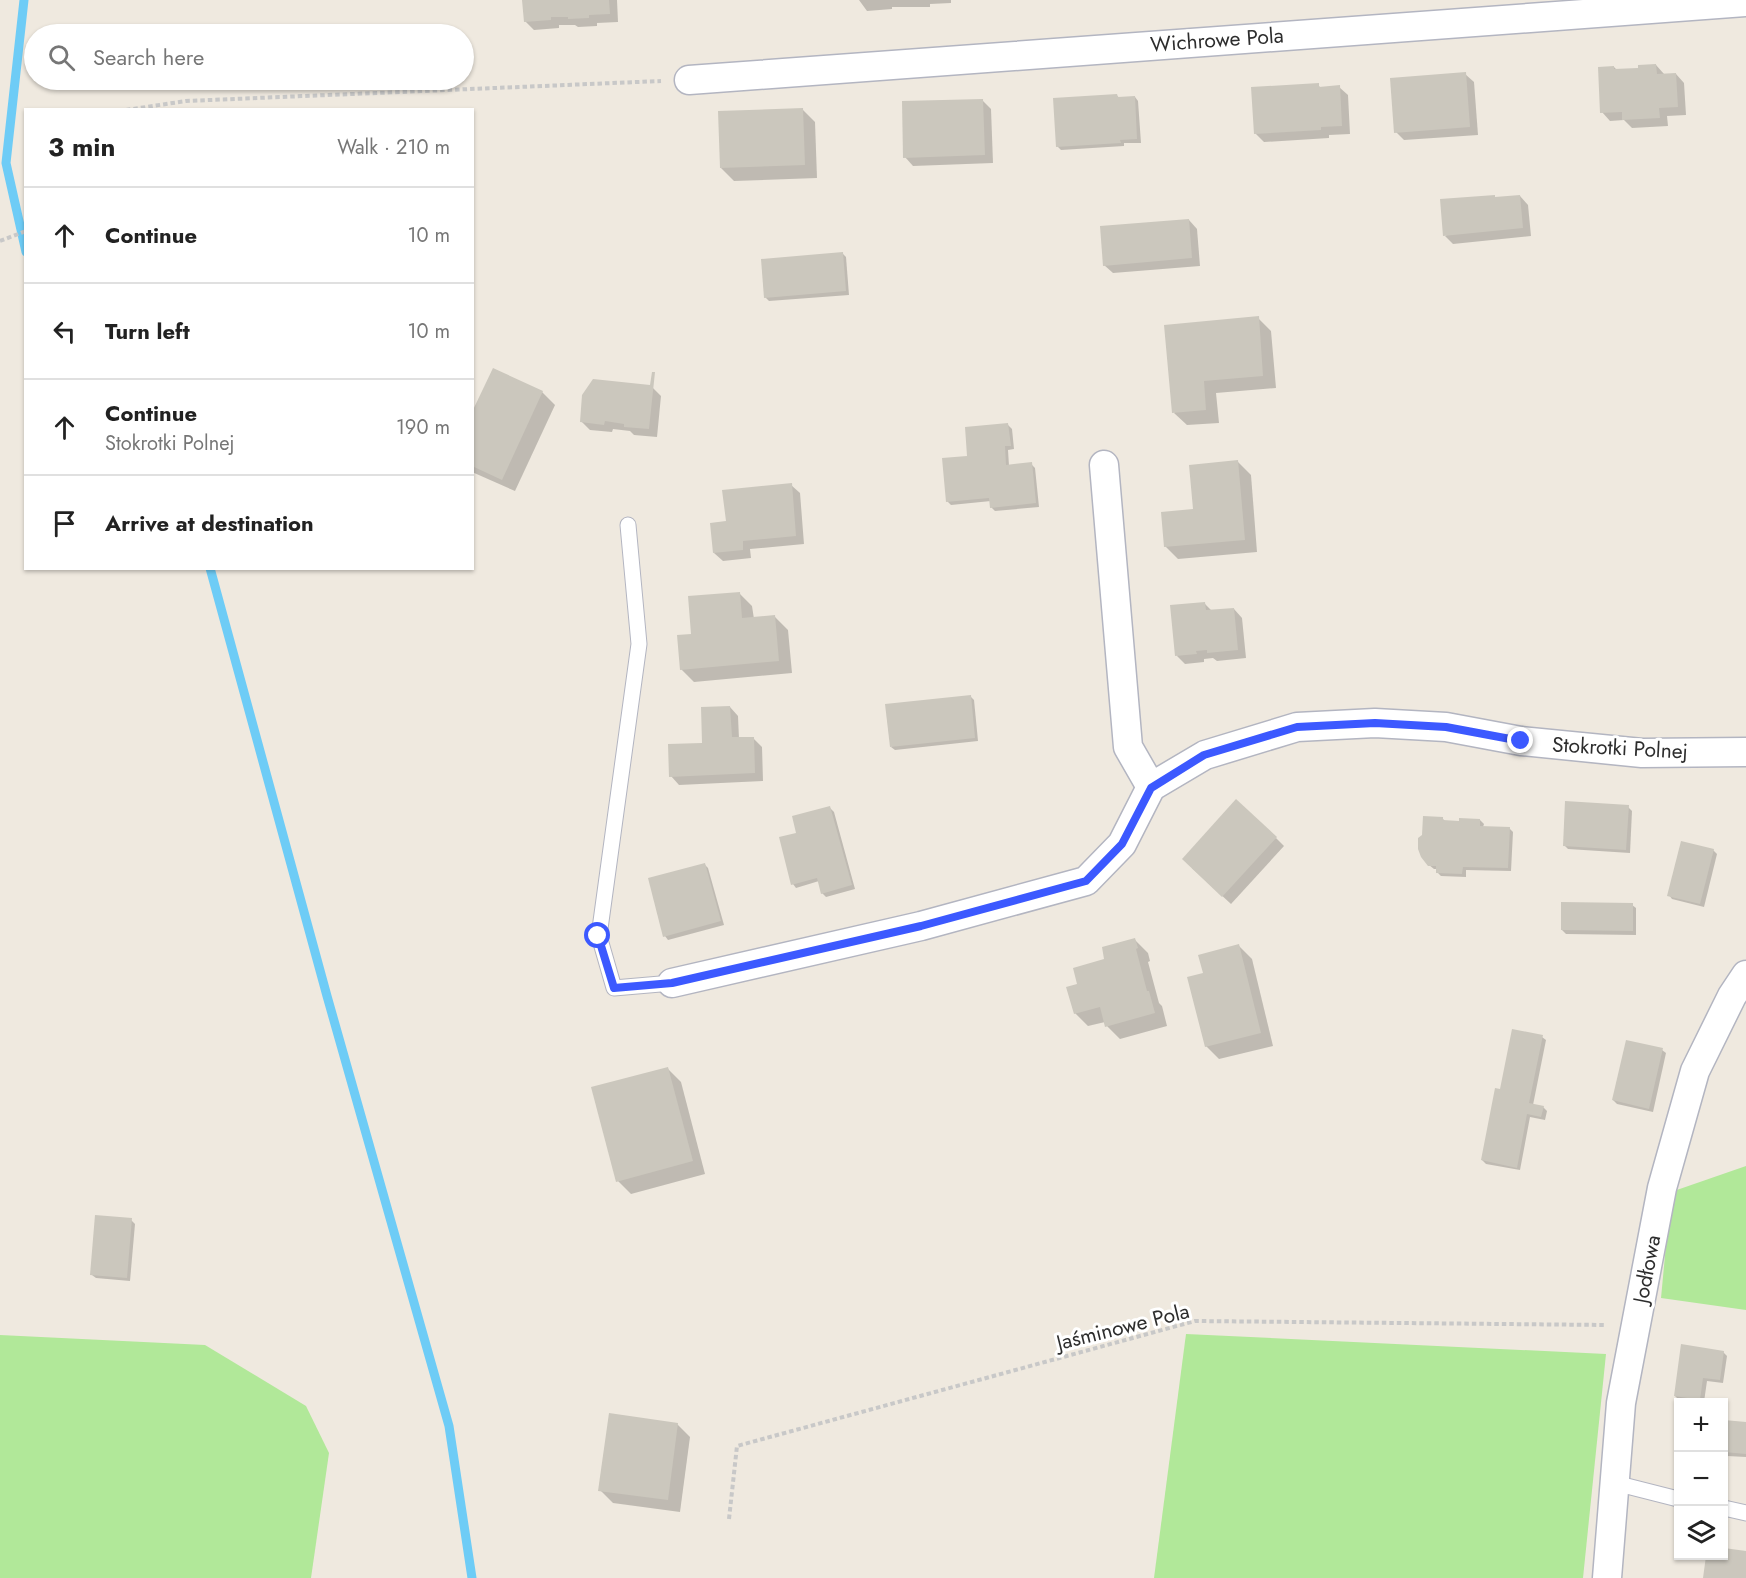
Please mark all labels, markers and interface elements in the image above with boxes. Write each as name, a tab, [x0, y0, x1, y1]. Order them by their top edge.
street label: Wichrowe Pola	[1149, 20, 1285, 60]
search box	[24, 24, 474, 90]
icon: search	[45, 41, 78, 74]
text: Search here	[93, 41, 204, 73]
text: 3 min	[48, 128, 115, 166]
text: Walk · 210 m	[337, 133, 450, 162]
icon: ahead	[48, 219, 81, 252]
text: Continue	[105, 219, 197, 251]
text: 10 m	[407, 221, 450, 250]
icon: left	[48, 315, 81, 348]
text: Turn left	[105, 315, 190, 347]
text: 10 m	[407, 317, 450, 346]
text: Continue	[105, 397, 197, 429]
icon: ahead	[48, 411, 81, 444]
text: 190 m	[396, 413, 450, 442]
text: Stokrotki Polnej	[105, 429, 234, 458]
icon: arrive	[48, 507, 81, 540]
text: Arrive at destination	[105, 507, 314, 539]
route end	[1507, 727, 1533, 753]
street label: Stokrotki Polnej	[1551, 729, 1689, 767]
route start	[584, 922, 610, 948]
street label: Jodłowa	[1625, 1232, 1668, 1309]
street label: Jaśminowe Pola	[1050, 1296, 1193, 1359]
map controls	[1674, 1398, 1728, 1560]
button: +	[1674, 1398, 1728, 1452]
button: −	[1674, 1452, 1728, 1506]
button: layers	[1674, 1506, 1728, 1560]

